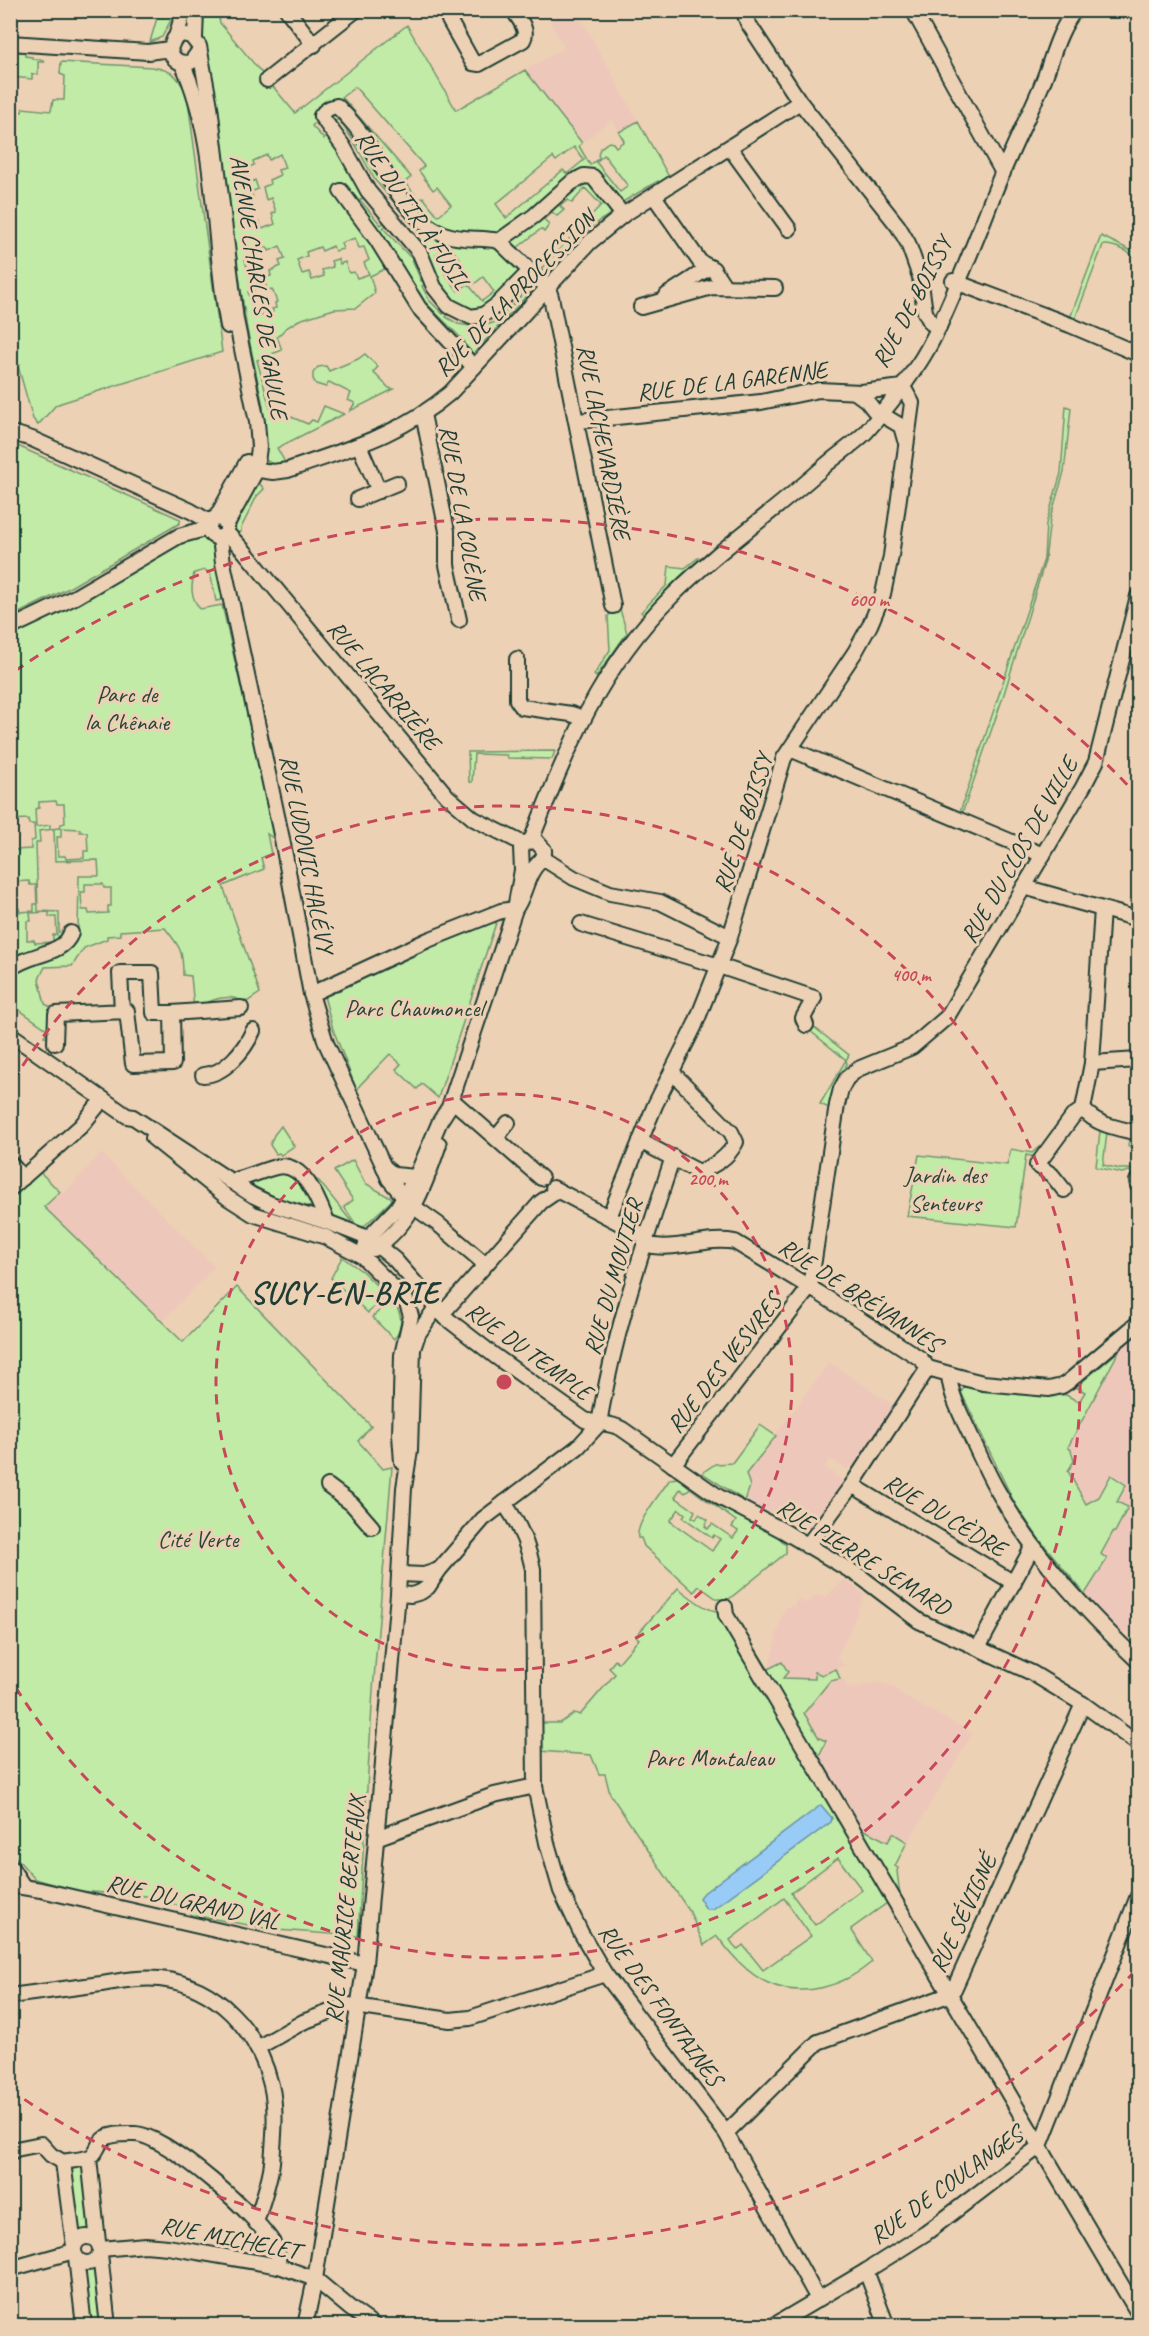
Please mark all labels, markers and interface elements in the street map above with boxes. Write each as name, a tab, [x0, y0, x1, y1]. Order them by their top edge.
street label: RUE DU TIR À FUSIL	[349, 125, 478, 296]
street label: AVENUE CHARLES DE GAULLE	[223, 153, 295, 424]
street label: RUE DE LA PROCESSION	[428, 201, 605, 383]
street label: RUE DE BOISSY	[865, 229, 960, 373]
street label: RUE LACHEVARDIÈRE	[570, 342, 638, 545]
street label: RUE DE LA GARENNE	[635, 354, 832, 408]
street label: RUE DE LA COLÈNE	[433, 423, 494, 606]
text: 600 m	[849, 589, 890, 611]
street label: RUE LACARRIÈRE	[321, 614, 449, 759]
park label: Parc de la Chênaie	[85, 679, 171, 737]
street label: RUE DE BOISSY	[706, 747, 780, 896]
street label: RUE DU CLOS DE VILLE	[954, 749, 1086, 948]
street label: RUE LUDOVIC HALÉVY	[273, 753, 342, 959]
text: 400 m	[892, 964, 932, 986]
park label: Parc Chaumoncel	[345, 993, 487, 1023]
park label: Jardin des Senteurs	[903, 1160, 988, 1218]
text: 200 m	[689, 1168, 729, 1190]
street label: RUE DU MOUTIER	[577, 1194, 650, 1358]
street label: RUE DE BRÉVANNES	[773, 1231, 950, 1361]
district label: SUCY-EN-BRIE	[250, 1274, 442, 1312]
street label: RUE DES VESVRES	[660, 1285, 790, 1439]
street label: RUE DU TEMPLE	[460, 1295, 600, 1408]
centre of rings	[494, 1372, 514, 1392]
street label: RUE DU CÈDRE	[878, 1467, 1014, 1565]
street label: RUE PIERRE SEMARD	[772, 1492, 958, 1624]
park label: Cité Verte	[158, 1524, 240, 1554]
park label: Parc Montaleau	[646, 1743, 776, 1773]
street label: RUE MAURICE BERTEAUX	[318, 1791, 372, 2024]
street label: RUE SÉVIGNÉ	[922, 1846, 1005, 1977]
street label: RUE DU GRAND VAL	[104, 1868, 283, 1937]
street label: RUE DES FONTAINES	[592, 1918, 732, 2095]
street label: RUE DE COULANGES	[864, 2117, 1032, 2250]
street label: RUE MICHELET	[158, 2210, 308, 2267]

